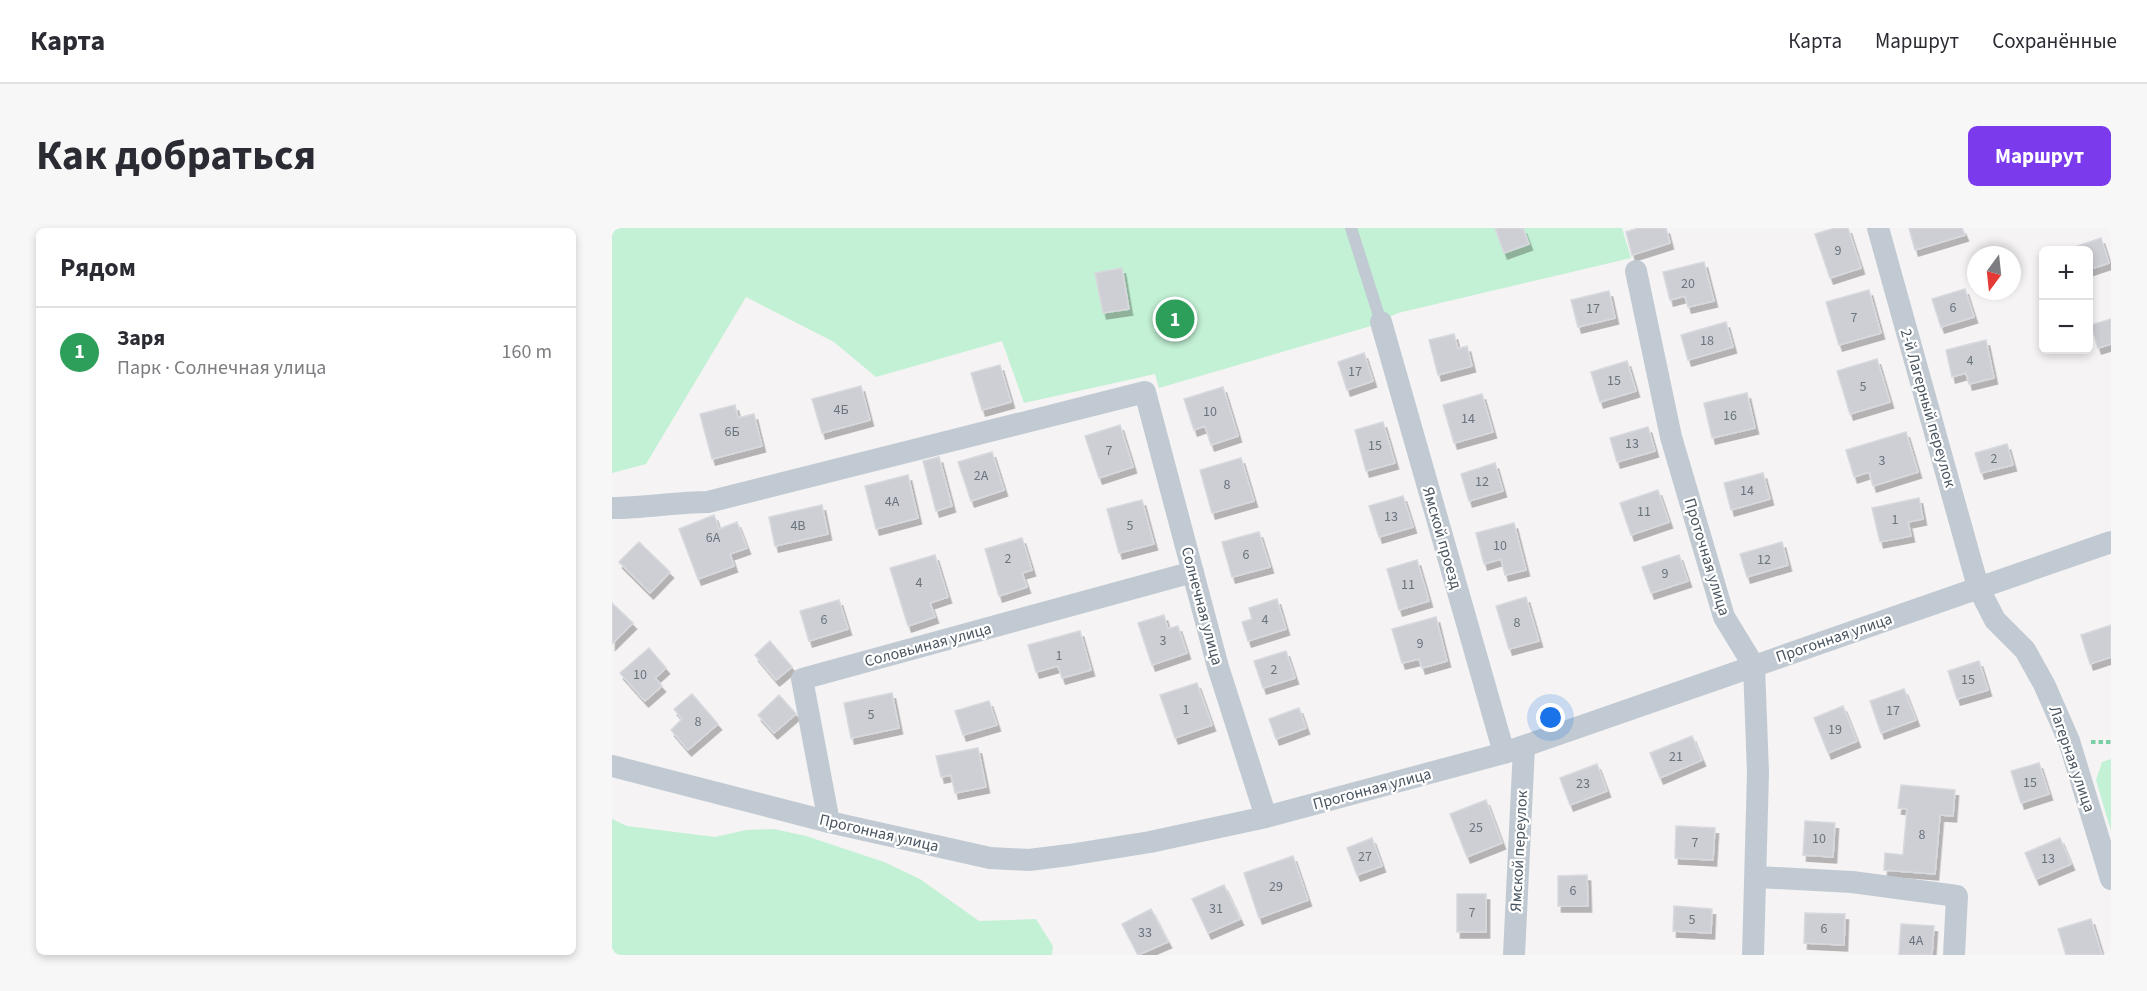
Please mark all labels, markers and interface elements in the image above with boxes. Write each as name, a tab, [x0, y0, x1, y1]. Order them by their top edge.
text: Карта	[30, 21, 105, 61]
text: Карта	[1788, 26, 1842, 56]
text: Маршрут	[1875, 26, 1959, 56]
text: Сохранённые	[1992, 26, 2117, 56]
text: Как добраться	[36, 126, 316, 186]
button: Маршрут	[1968, 126, 2111, 186]
house number: 9	[1835, 241, 1842, 261]
north arrow	[1967, 246, 2021, 300]
map controls	[2039, 246, 2093, 354]
button: +	[2039, 246, 2093, 300]
text: Рядом	[60, 249, 136, 286]
house number: 20	[1681, 274, 1695, 294]
pin: 1	[1156, 296, 1194, 341]
house number: 6	[1950, 298, 1957, 318]
house number: 17	[1586, 299, 1600, 319]
button: −	[2039, 300, 2093, 354]
house number: 7	[1851, 308, 1858, 328]
text: Заря	[117, 322, 165, 354]
street label: 2-й Лагерный переулок	[1895, 326, 1961, 490]
house number: 18	[1700, 331, 1714, 351]
text: 1	[74, 338, 85, 366]
text: 160 m	[502, 338, 552, 366]
house number: 4	[1967, 351, 1974, 371]
text: Парк · Солнечная улица	[117, 354, 326, 382]
house number: 17	[1348, 362, 1362, 382]
house number: 15	[1607, 371, 1621, 391]
house number: 5	[1860, 377, 1867, 397]
house number: 4Б	[833, 400, 849, 420]
house number: 10	[1203, 402, 1217, 422]
house number: 16	[1723, 406, 1737, 426]
house number: 14	[1461, 409, 1475, 429]
house number: 6Б	[724, 422, 740, 442]
house number: 13	[1625, 434, 1639, 454]
house number: 15	[1368, 436, 1382, 456]
house number: 7	[1106, 441, 1113, 461]
house number: 2	[1991, 449, 1998, 469]
house number: 3	[1879, 451, 1886, 471]
house number: 2А	[974, 466, 989, 486]
house number: 12	[1475, 472, 1489, 492]
house number: 8	[1224, 475, 1231, 495]
house number: 14	[1740, 481, 1754, 501]
street label: Ямской проезд	[1417, 484, 1467, 592]
house number: 4А	[885, 492, 900, 512]
street label: Проточная улица	[1679, 495, 1735, 619]
house number: 11	[1637, 502, 1651, 522]
house number: 13	[1384, 507, 1398, 527]
house number: 1	[1892, 510, 1899, 530]
house number: 4В	[790, 516, 806, 536]
house number: 5	[1127, 516, 1134, 536]
house number: 6А	[706, 528, 721, 548]
house number: 10	[1493, 536, 1507, 556]
street label: Солнечная улица	[1176, 544, 1228, 668]
house number: 6	[1243, 545, 1250, 565]
house number: 2	[1005, 549, 1012, 569]
house number: 12	[1757, 550, 1771, 570]
house number: 9	[1662, 564, 1669, 584]
house number: 4	[916, 573, 923, 593]
house number: 11	[1401, 575, 1415, 595]
street label: Прогонная улица	[1773, 608, 1895, 668]
house number: 6	[821, 610, 828, 630]
house number: 4	[1262, 610, 1269, 630]
house number: 8	[1514, 613, 1521, 633]
street label: Соловьиная улица	[862, 617, 994, 673]
house number: 3	[1160, 631, 1167, 651]
house number: 9	[1417, 634, 1424, 654]
house number: 1	[1056, 646, 1063, 666]
house number: 2	[1271, 660, 1278, 680]
house number: 10	[633, 665, 647, 685]
house number: 15	[1961, 670, 1975, 690]
house number: 1	[1183, 700, 1190, 720]
house number: 17	[1886, 701, 1900, 721]
your location	[1536, 703, 1565, 732]
street label: Лагерная улица	[2043, 703, 2101, 815]
house number: 5	[868, 705, 875, 725]
house number: 8	[695, 712, 702, 732]
house number: 19	[1828, 720, 1842, 740]
house number: 21	[1669, 747, 1683, 767]
street label: Прогонная улица	[1310, 763, 1434, 815]
house number: 15	[2023, 773, 2037, 793]
house number: 23	[1576, 774, 1590, 794]
street label: Ямской переулок	[1505, 790, 1533, 912]
street label: Прогонная улица	[817, 809, 941, 857]
house number: 25	[1469, 818, 1483, 838]
house number: 8	[1919, 825, 1926, 845]
house number: 10	[1812, 829, 1826, 849]
house number: 7	[1692, 833, 1699, 853]
house number: 27	[1358, 847, 1372, 867]
house number: 13	[2041, 849, 2055, 869]
house number: 29	[1269, 877, 1283, 897]
house number: 6	[1570, 881, 1577, 901]
house number: 31	[1209, 899, 1223, 919]
house number: 7	[1469, 903, 1476, 923]
house number: 5	[1689, 910, 1696, 930]
house number: 6	[1821, 919, 1828, 939]
house number: 33	[1138, 923, 1152, 943]
house number: 4А	[1909, 931, 1924, 951]

